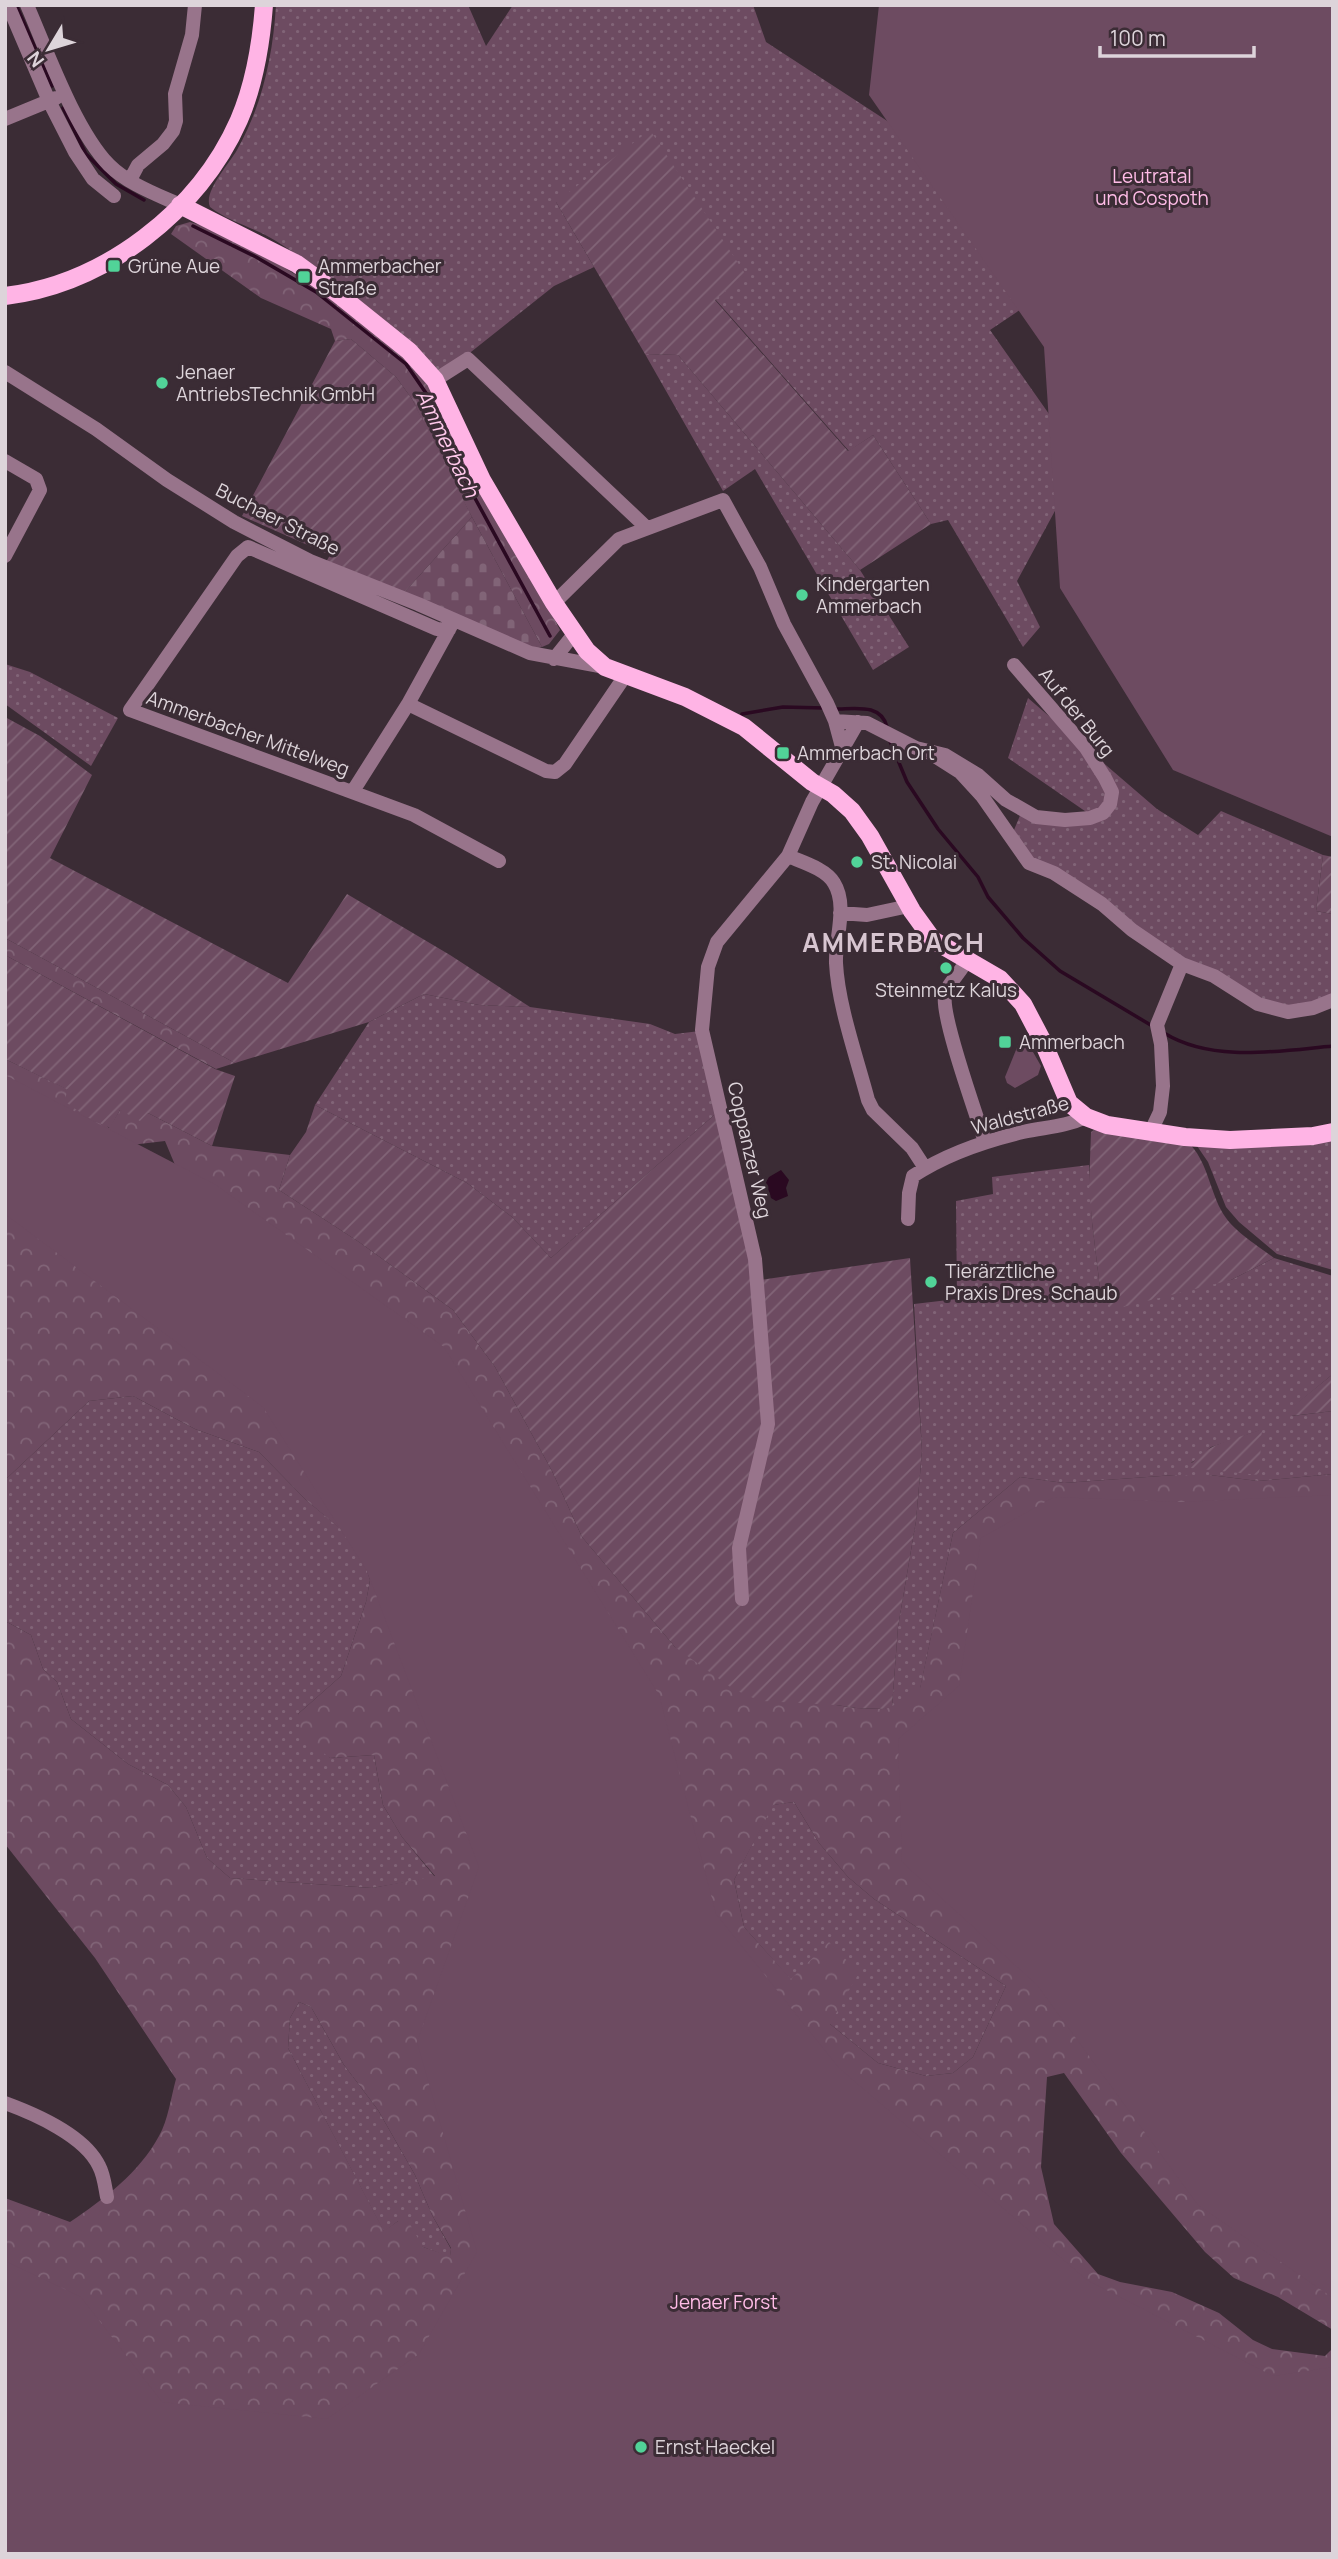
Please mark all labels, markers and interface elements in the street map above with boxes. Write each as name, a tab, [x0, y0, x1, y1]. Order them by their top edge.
north arrow	[14, 14, 84, 84]
scale bar	[1100, 14, 1254, 58]
text: 100 m	[1110, 24, 1166, 52]
text: N	[21, 46, 50, 73]
park label: Leutratal und Cospoth	[1095, 163, 1209, 211]
place label: Grüne Aue	[128, 253, 220, 279]
place label: Ammerbacher Straße	[318, 253, 442, 301]
marker: Grüne Aue	[106, 258, 122, 274]
marker: Ammerbacher Straße	[296, 269, 312, 285]
place label: Jenaer AntriebsTechnik GmbH	[176, 359, 375, 407]
marker: Jenaer AntriebsTechnik GmbH	[154, 375, 170, 391]
water label: Ammerbach	[410, 384, 487, 503]
street label: Buchaer Straße	[212, 477, 344, 561]
place label: Kindergarten Ammerbach	[816, 571, 930, 619]
marker: Kindergarten Ammerbach	[794, 587, 810, 603]
street label: Auf der Burg	[1033, 662, 1121, 762]
street label: Ammerbacher Mittelweg	[143, 684, 353, 782]
place label: Ammerbach Ort	[797, 740, 935, 766]
marker: Ammerbach Ort	[775, 745, 791, 761]
place label: St. Nicolai	[871, 849, 957, 875]
marker: St. Nicolai	[849, 854, 865, 870]
district label: AMMERBACH	[802, 924, 986, 960]
marker: Steinmetz Kalus	[938, 960, 954, 976]
place label: Steinmetz Kalus	[875, 977, 1017, 1003]
place label: Ammerbach	[1019, 1029, 1125, 1055]
marker: Ammerbach	[997, 1034, 1013, 1050]
street label: Coppanzer Weg	[722, 1079, 778, 1221]
street label: Waldstraße	[968, 1089, 1072, 1141]
place label: Tierärztliche Praxis Dres. Schaub	[945, 1258, 1117, 1306]
marker: Tierärztliche Praxis Dres. Schaub	[923, 1274, 939, 1290]
park label: Jenaer Forst	[670, 2289, 778, 2315]
place label: Ernst Haeckel	[655, 2434, 775, 2460]
marker: Ernst Haeckel	[633, 2439, 649, 2455]

